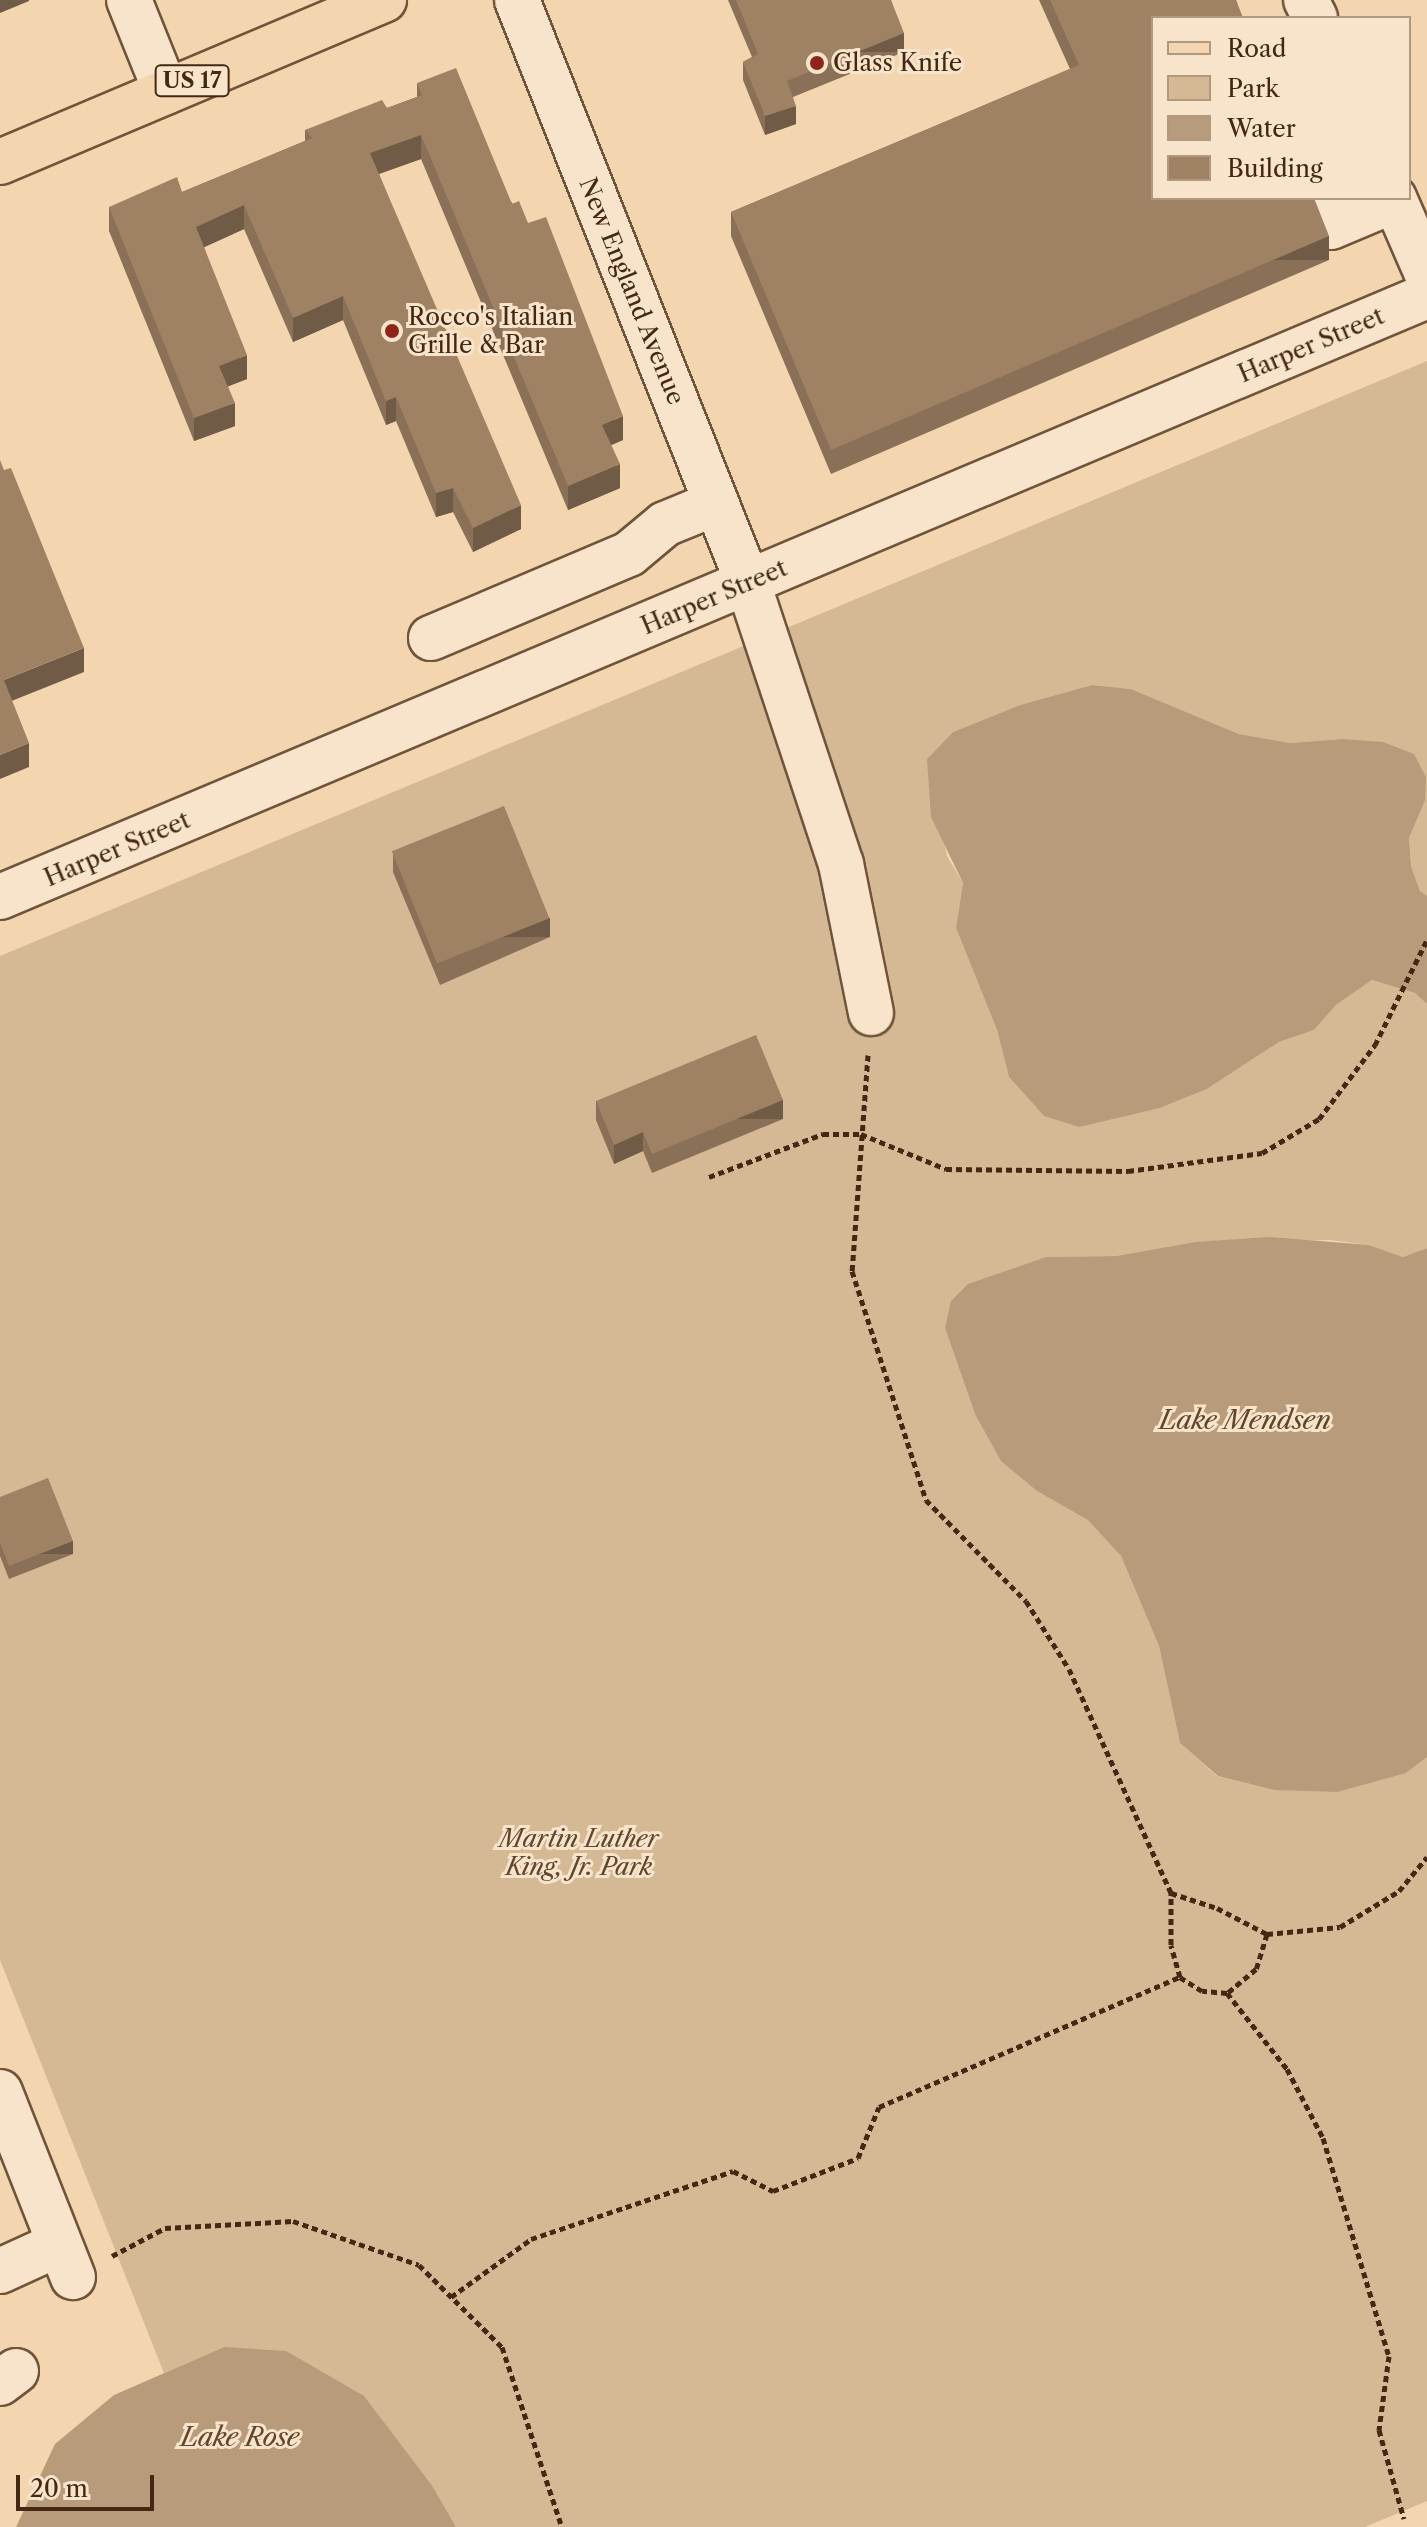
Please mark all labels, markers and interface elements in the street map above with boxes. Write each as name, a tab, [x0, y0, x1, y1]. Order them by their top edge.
legend	[1151, 16, 1411, 200]
text: Road	[1227, 34, 1286, 63]
place label: Glass Knife	[833, 49, 962, 77]
marker: Glass Knife	[808, 54, 826, 72]
road number: US 17	[154, 63, 230, 99]
text: Park	[1227, 74, 1279, 103]
text: Water	[1227, 114, 1296, 143]
text: Building	[1227, 154, 1323, 183]
street label: New England Avenue	[573, 173, 691, 409]
street label: Harper Street	[1234, 301, 1388, 389]
place label: Rocco's Italian Grille & Bar	[408, 303, 573, 359]
marker: Rocco's Italian Grille & Bar	[383, 322, 401, 340]
street label: Harper Street	[637, 553, 791, 641]
street label: Harper Street	[40, 805, 194, 893]
water label: Lake Mendsen	[1159, 1405, 1331, 1437]
park label: Martin Luther King, Jr. Park	[499, 1825, 659, 1881]
water label: Lake Rose	[181, 2422, 299, 2454]
scale bar	[20, 2459, 158, 2509]
text: 20 m	[30, 2474, 88, 2503]

